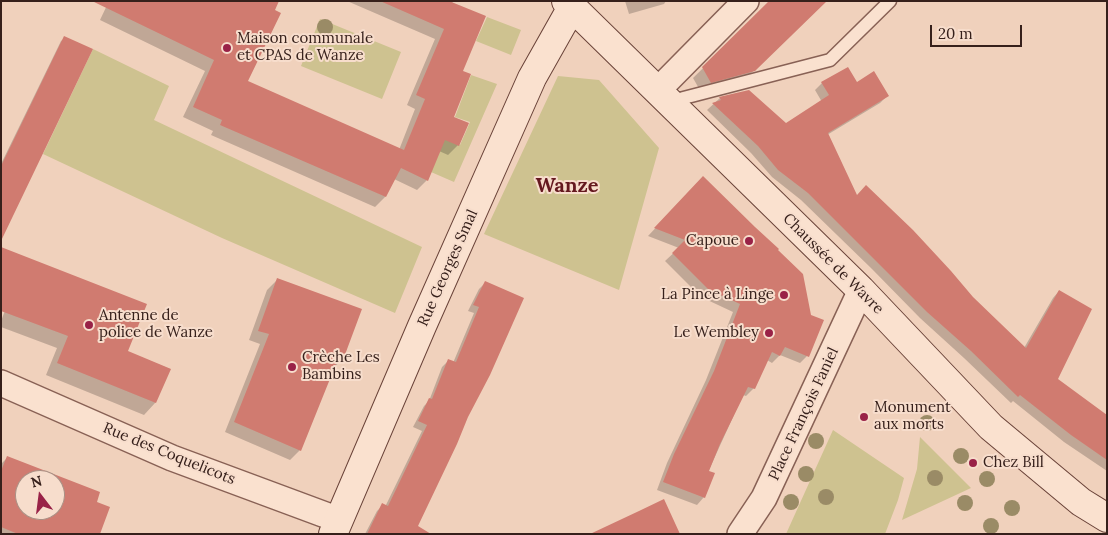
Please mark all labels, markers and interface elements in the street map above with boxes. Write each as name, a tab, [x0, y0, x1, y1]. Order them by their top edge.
scale bar	[933, 15, 1026, 47]
text: 20 m	[938, 24, 973, 43]
place label: Maison communale et CPAS de Wanze	[237, 30, 373, 65]
marker: Maison communale et CPAS de Wanze	[221, 42, 233, 54]
district label: Wanze	[535, 174, 599, 198]
street label: Rue Georges Smal	[414, 207, 482, 329]
street label: Chaussée de Wavre	[779, 210, 887, 318]
place label: Capoue	[686, 232, 739, 250]
marker: Capoue	[743, 235, 755, 247]
place label: La Pince à Linge	[661, 286, 774, 304]
marker: La Pince à Linge	[778, 289, 790, 301]
place label: Antenne de police de Wanze	[99, 307, 213, 342]
marker: Antenne de police de Wanze	[83, 319, 95, 331]
place label: Le Wembley	[674, 324, 759, 342]
marker: Le Wembley	[763, 327, 775, 339]
street label: Place François Faniel	[765, 345, 843, 483]
place label: Crèche Les Bambins	[302, 349, 380, 384]
marker: Crèche Les Bambins	[286, 361, 298, 373]
place label: Monument aux morts	[874, 399, 951, 434]
marker: Monument aux morts	[858, 411, 870, 423]
street label: Rue des Coquelicots	[100, 419, 238, 489]
place label: Chez Bill	[983, 454, 1044, 472]
marker: Chez Bill	[967, 457, 979, 469]
north arrow	[15, 470, 65, 520]
text: N	[29, 471, 44, 492]

